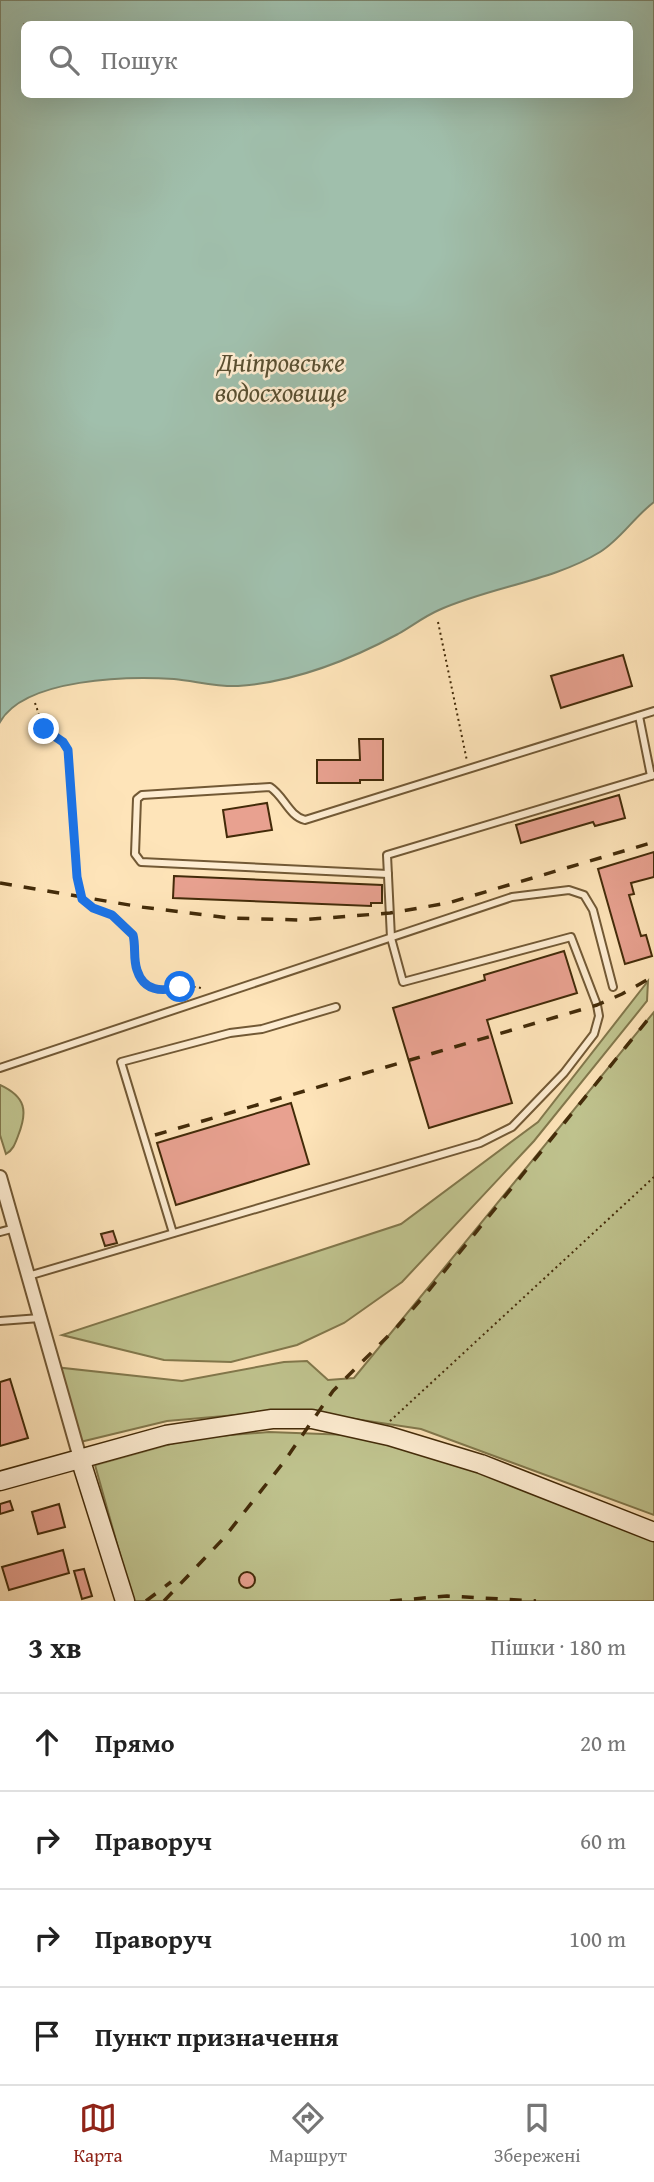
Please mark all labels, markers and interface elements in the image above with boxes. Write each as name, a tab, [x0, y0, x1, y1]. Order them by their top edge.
search box	[21, 21, 633, 98]
text: Пошук	[101, 40, 178, 79]
icon: search	[45, 41, 83, 79]
water label: Дніпровське водосховище	[215, 342, 347, 411]
route end	[28, 713, 59, 744]
route start	[164, 971, 195, 1002]
text: 3 хв	[28, 1625, 82, 1669]
text: Пішки · 180 m	[491, 1630, 626, 1663]
icon: ahead	[28, 1723, 66, 1761]
text: Прямо	[95, 1723, 175, 1762]
text: 20 m	[580, 1726, 626, 1759]
icon: right	[28, 1821, 66, 1859]
text: Праворуч	[95, 1821, 212, 1860]
text: 60 m	[580, 1824, 626, 1857]
icon: right	[28, 1919, 66, 1957]
text: Праворуч	[95, 1919, 212, 1958]
text: 100 m	[569, 1922, 626, 1955]
icon: arrive	[28, 2017, 66, 2055]
text: Пункт призначення	[95, 2017, 339, 2056]
tab: Карта	[73, 2099, 123, 2169]
tab: Маршрут	[269, 2099, 347, 2169]
tab: Збережені	[494, 2099, 581, 2169]

